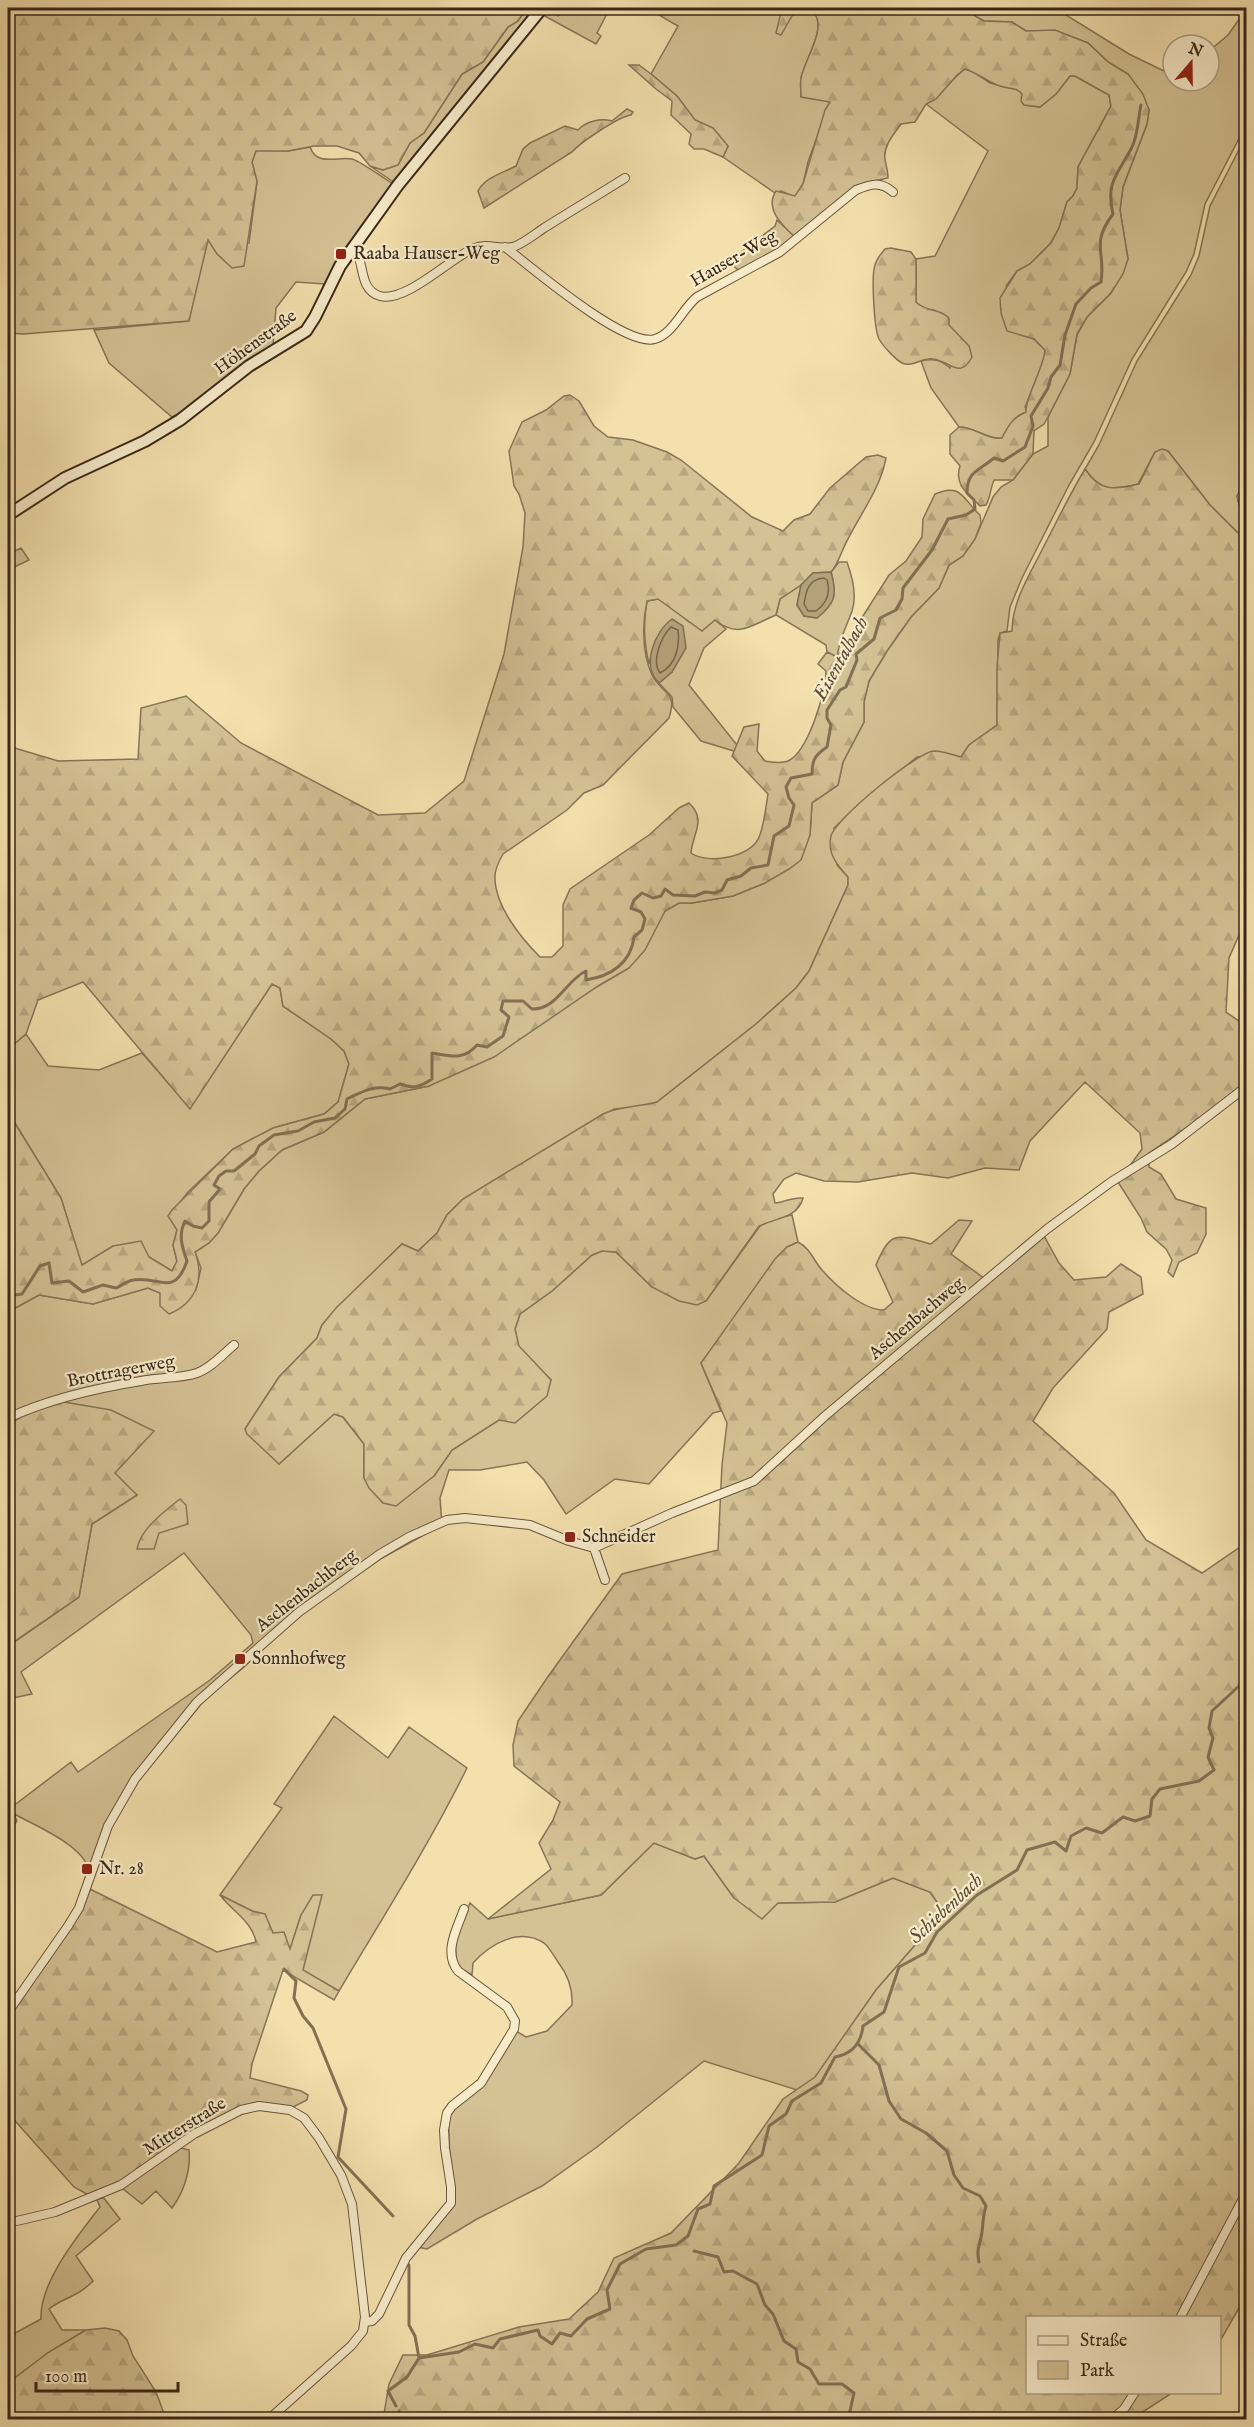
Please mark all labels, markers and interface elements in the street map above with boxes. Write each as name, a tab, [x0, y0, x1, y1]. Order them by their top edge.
north arrow	[1161, 33, 1221, 93]
text: N	[1185, 39, 1206, 63]
street label: Hauser-Weg	[686, 225, 782, 293]
place label: Raaba Hauser-Weg	[353, 243, 500, 266]
marker: Raaba Hauser-Weg	[334, 247, 348, 261]
street label: Höhenstraße	[210, 305, 302, 381]
water label: Eisentalbach	[807, 612, 875, 706]
street label: Aschenbachweg	[864, 1272, 970, 1366]
street label: Brottragerweg	[65, 1350, 177, 1394]
place label: Schneider	[582, 1526, 656, 1549]
marker: Schneider	[563, 1530, 577, 1544]
street label: Aschenbachberg	[251, 1544, 363, 1638]
place label: Sonnhofweg	[252, 1648, 346, 1671]
marker: Sonnhofweg	[233, 1652, 247, 1666]
place label: Nr. 28	[99, 1858, 144, 1881]
marker: Nr. 28	[80, 1862, 94, 1876]
water label: Schiebenbach	[904, 1868, 989, 1950]
street label: Mitterstraße	[139, 2093, 231, 2161]
legend	[1026, 2316, 1221, 2394]
text: Straße	[1080, 2330, 1127, 2353]
scale bar	[36, 2355, 178, 2393]
text: Park	[1080, 2360, 1115, 2383]
text: 100 m	[45, 2366, 87, 2389]

